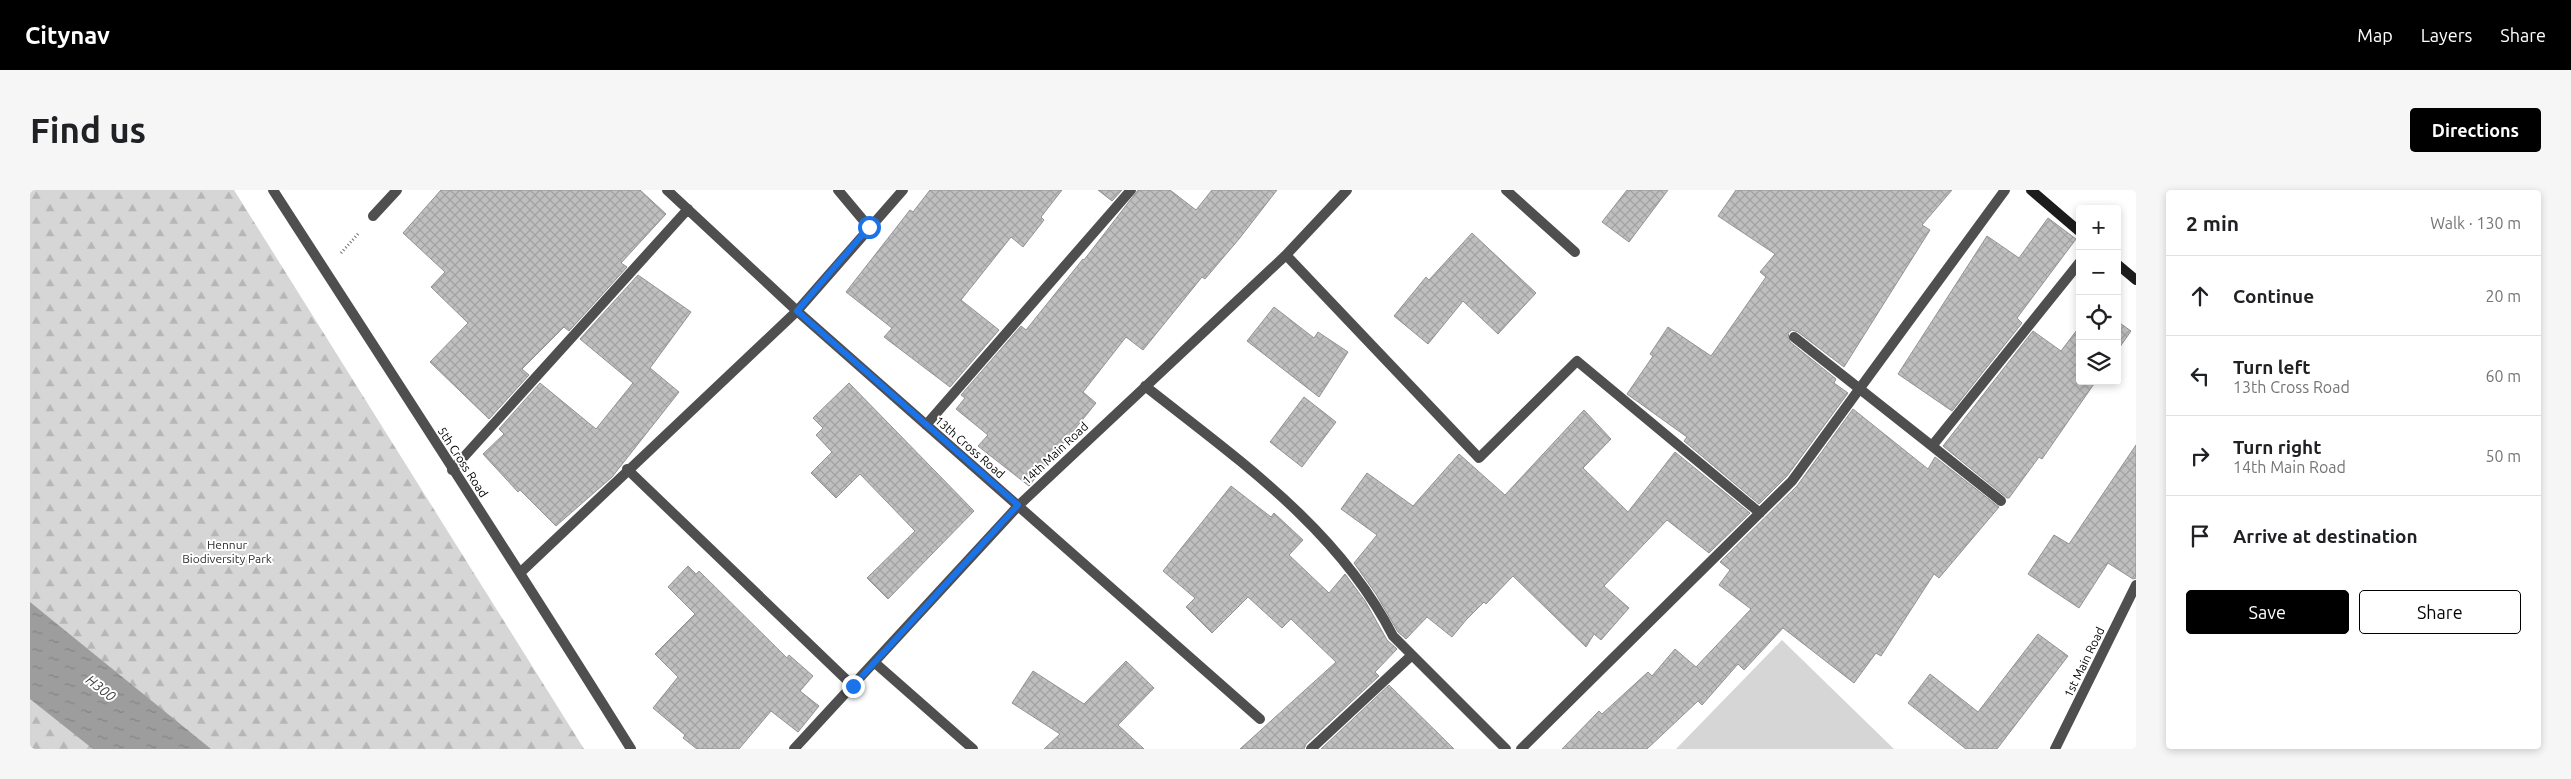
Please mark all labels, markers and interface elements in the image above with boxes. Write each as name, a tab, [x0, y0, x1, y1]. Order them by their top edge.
text: Citynav	[25, 22, 110, 49]
text: Map	[2357, 25, 2393, 45]
text: Layers	[2421, 25, 2472, 45]
text: Share	[2500, 25, 2546, 45]
button: Directions	[2410, 108, 2541, 152]
text: Find us	[30, 110, 146, 150]
map controls	[2076, 205, 2121, 385]
button: +	[2076, 205, 2121, 250]
text: 2 min	[2186, 211, 2239, 235]
text: Walk · 130 m	[2430, 214, 2521, 232]
route start	[858, 216, 881, 239]
button: −	[2076, 250, 2121, 295]
icon: ahead	[2186, 282, 2214, 310]
text: Continue	[2233, 285, 2314, 307]
text: 20 m	[2485, 287, 2521, 305]
button: locate	[2076, 295, 2121, 340]
button: layers	[2076, 340, 2121, 385]
text: Turn left	[2233, 356, 2311, 378]
icon: left	[2186, 362, 2214, 390]
text: 60 m	[2485, 367, 2521, 385]
text: 13th Cross Road	[2233, 378, 2350, 396]
street label: 13th Cross Road	[933, 413, 1007, 481]
street label: 14th Main Road	[1020, 419, 1090, 487]
street label: 5th Cross Road	[436, 425, 490, 499]
text: Turn right	[2233, 436, 2321, 458]
icon: right	[2186, 442, 2214, 470]
text: 50 m	[2485, 447, 2521, 465]
text: 14th Main Road	[2233, 458, 2346, 476]
icon: arrive	[2186, 522, 2214, 550]
text: Arrive at destination	[2233, 525, 2418, 547]
park label: Hennur Biodiversity Park	[182, 538, 272, 565]
button: Save	[2186, 590, 2349, 634]
button: Share	[2359, 590, 2521, 634]
street label: 1st Main Road	[2061, 625, 2107, 699]
water label: H300	[83, 671, 119, 705]
route end	[842, 675, 865, 698]

